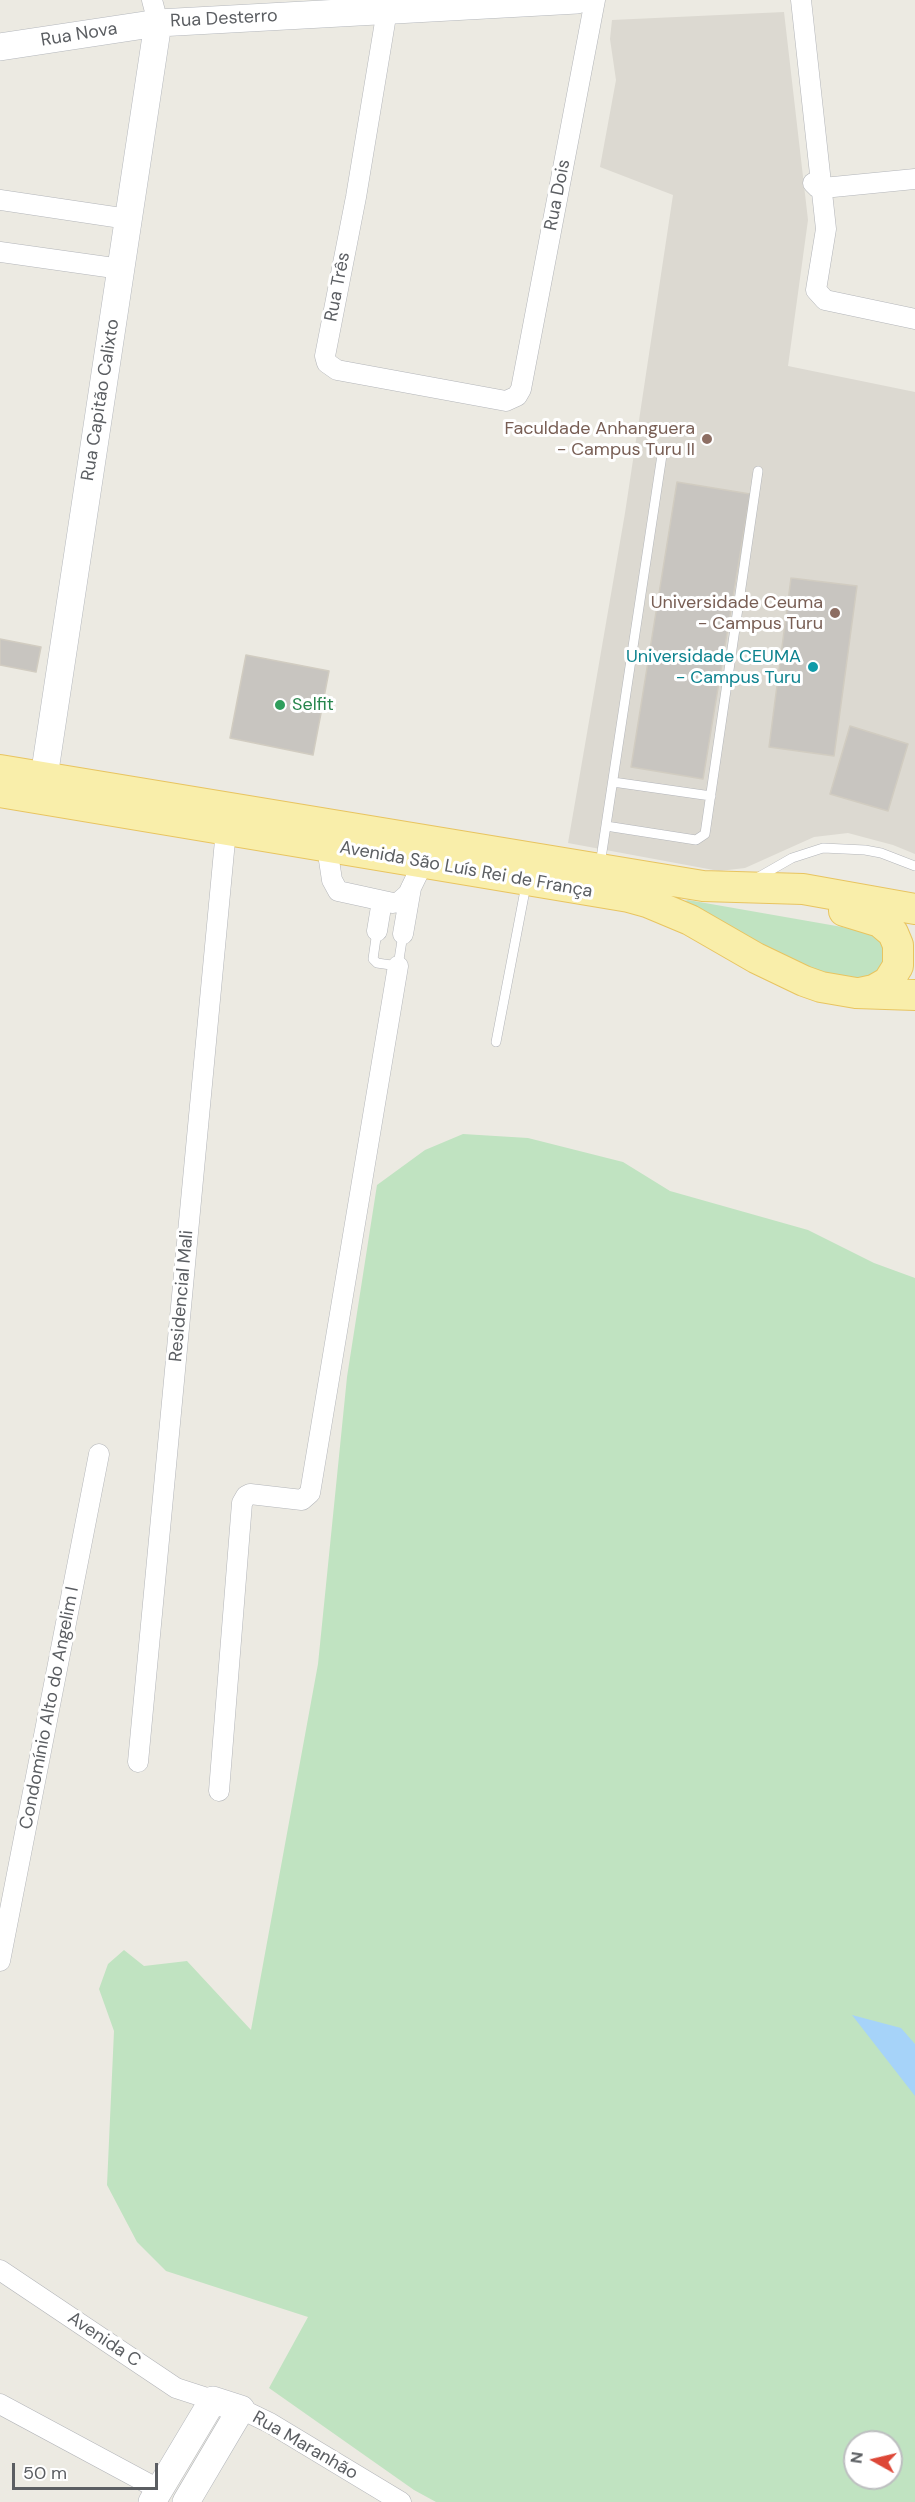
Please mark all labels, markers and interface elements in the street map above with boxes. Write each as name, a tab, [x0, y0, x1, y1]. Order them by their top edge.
street label: Rua Desterro	[170, 5, 278, 33]
street label: Rua Nova	[39, 18, 119, 52]
street label: Rua Dois	[541, 158, 575, 232]
street label: Rua Três	[321, 250, 355, 324]
street label: Rua Capitão Calixto	[78, 318, 124, 482]
place label: Faculdade Anhanguera - Campus Turu II	[504, 418, 695, 460]
marker: Faculdade Anhanguera - Campus Turu II	[700, 432, 714, 446]
place label: Universidade Ceuma - Campus Turu	[651, 592, 823, 634]
marker: Universidade Ceuma - Campus Turu	[828, 606, 842, 620]
place label: Universidade CEUMA - Campus Turu	[626, 646, 801, 688]
marker: Universidade CEUMA - Campus Turu	[806, 660, 820, 674]
place label: Selfit	[292, 694, 334, 716]
marker: Selfit	[273, 698, 287, 712]
street label: Avenida São Luís Rei de França	[338, 837, 594, 903]
street label: Residencial Mali	[165, 1229, 199, 1363]
street label: Condomínio Alto do Angelim I	[16, 1585, 84, 1831]
street label: Avenida C	[63, 2308, 145, 2372]
street label: Rua Maranhão	[248, 2407, 362, 2485]
north arrow	[843, 2430, 903, 2490]
text: N	[845, 2450, 868, 2465]
scale bar	[15, 2451, 160, 2489]
text: 50 m	[23, 2461, 67, 2485]

